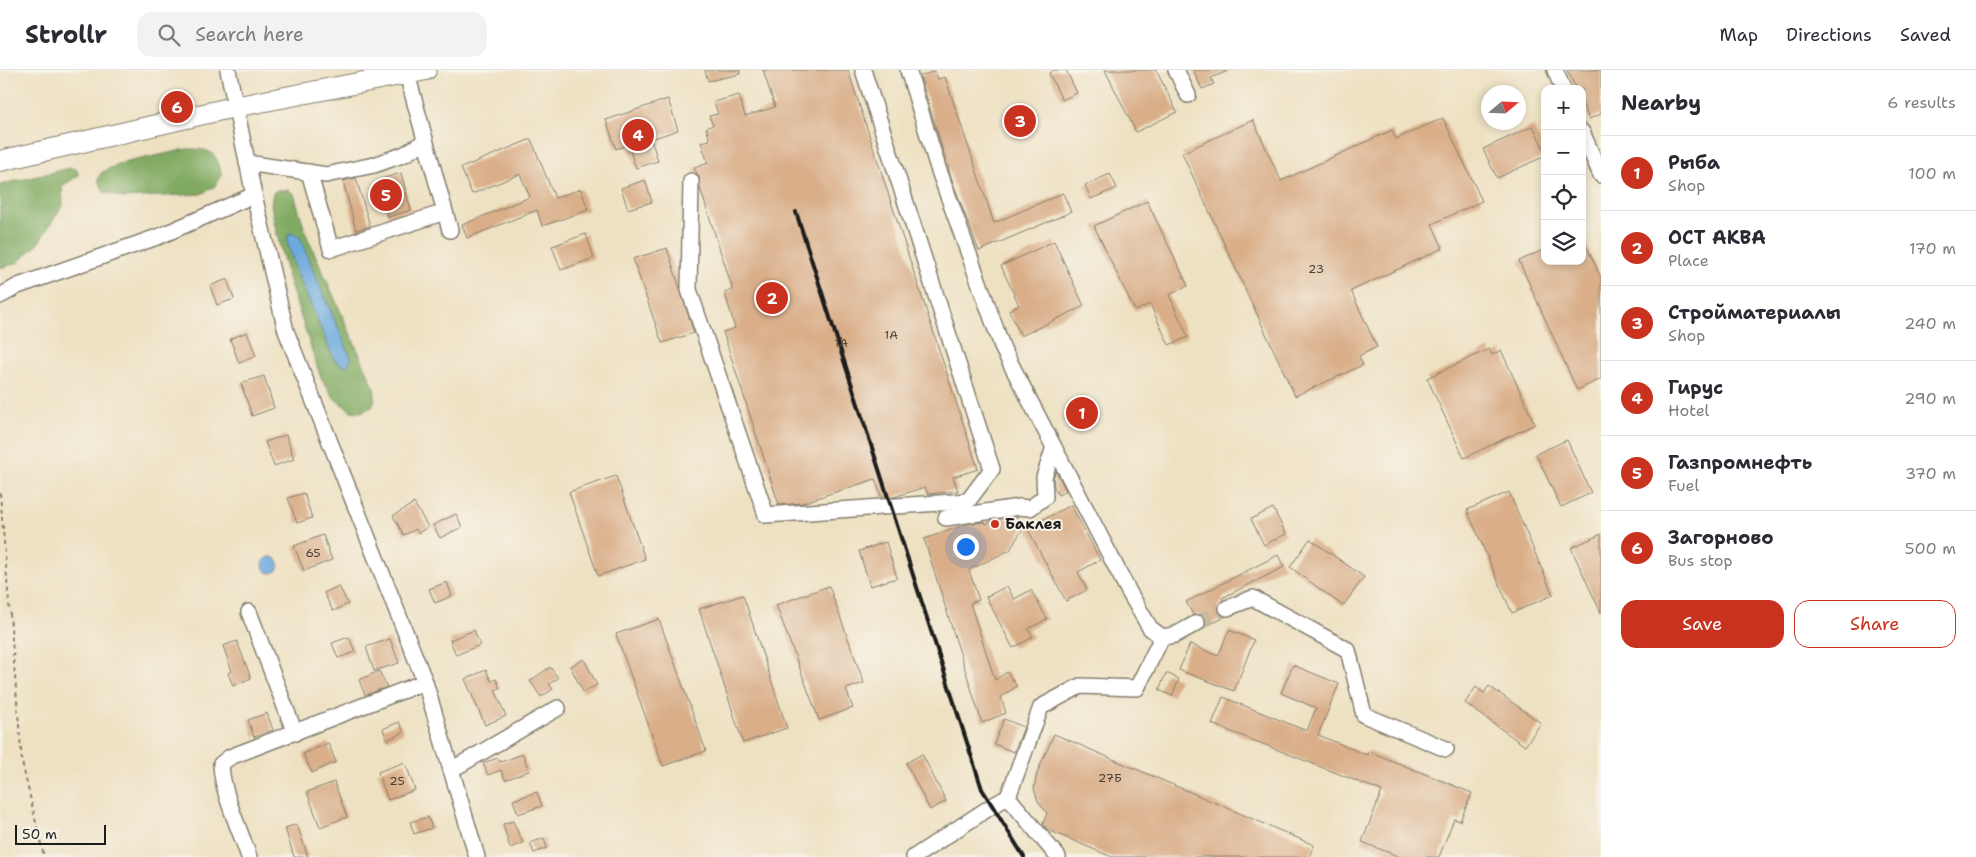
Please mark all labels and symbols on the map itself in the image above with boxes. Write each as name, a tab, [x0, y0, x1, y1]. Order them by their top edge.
north arrow	[1481, 85, 1526, 130]
pin: 6	[161, 88, 193, 126]
pin: 3	[1004, 102, 1036, 140]
pin: 4	[622, 116, 654, 154]
pin: 5	[370, 176, 402, 214]
house number: 23	[1308, 261, 1324, 277]
pin: 2	[756, 279, 788, 317]
house number: 1А	[884, 327, 898, 343]
house number: 1А	[834, 335, 848, 351]
pin: 1	[1066, 394, 1098, 432]
place label: Баклея	[1005, 514, 1062, 534]
marker: Баклея	[989, 518, 1001, 530]
your location	[953, 534, 979, 560]
house number: 65	[305, 545, 321, 561]
house number: 27Б	[1098, 770, 1122, 786]
house number: 25	[389, 773, 405, 789]
scale bar	[15, 822, 106, 845]

